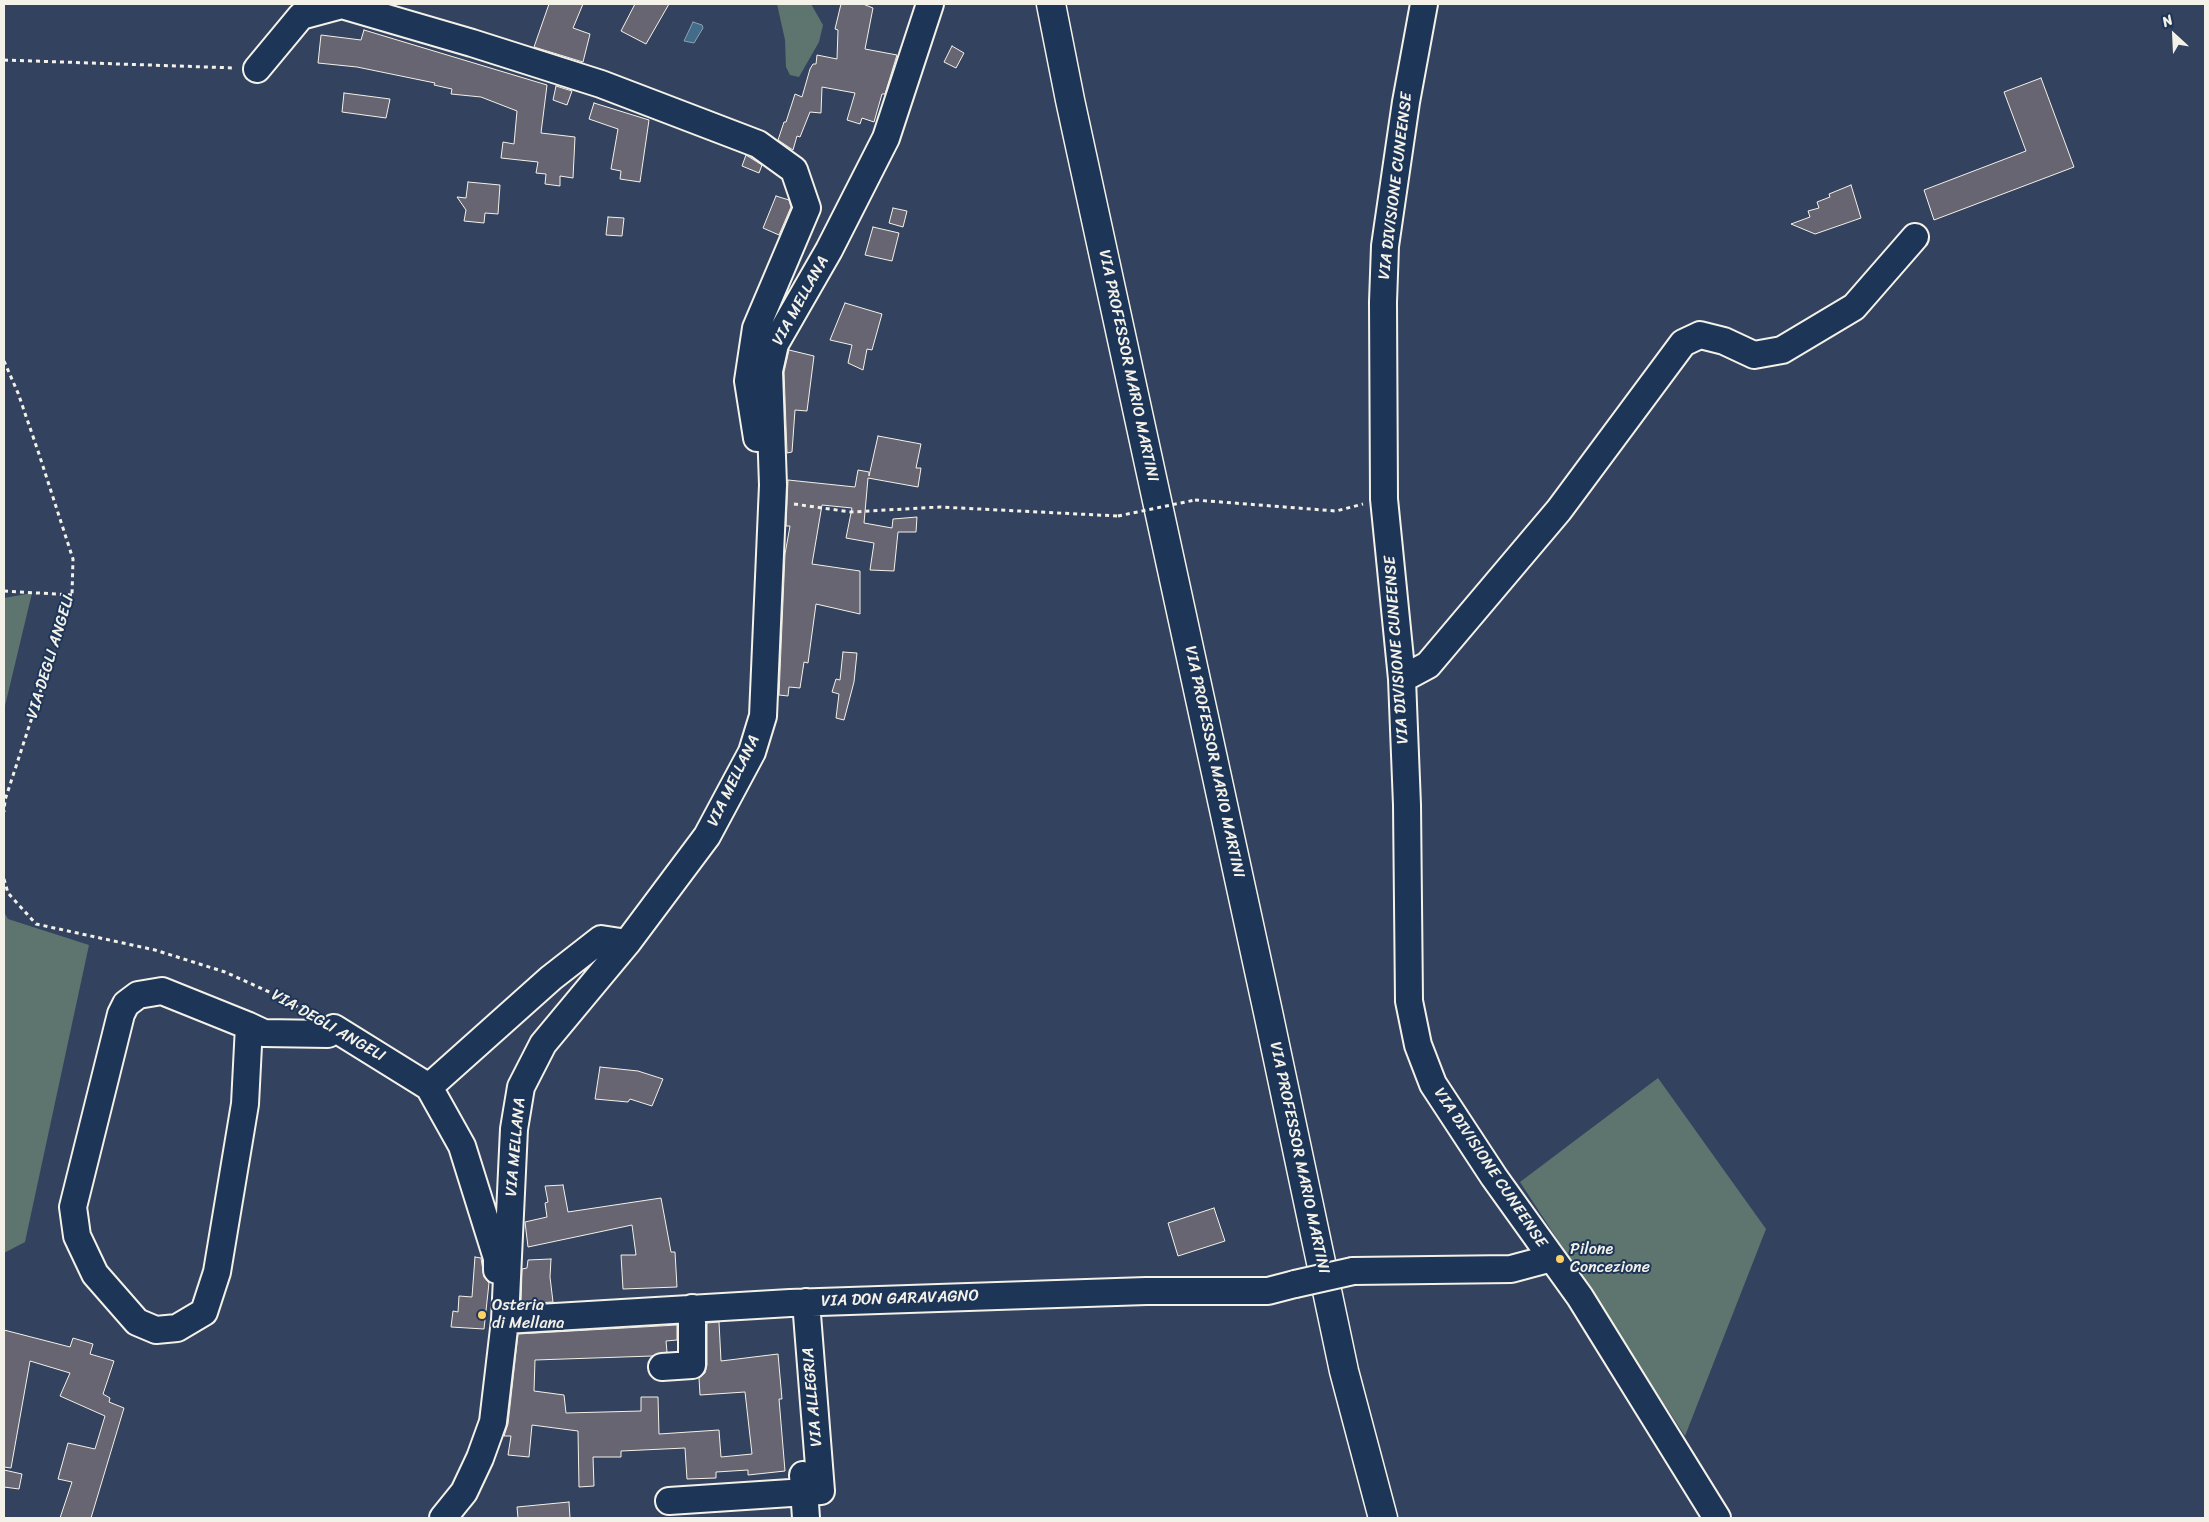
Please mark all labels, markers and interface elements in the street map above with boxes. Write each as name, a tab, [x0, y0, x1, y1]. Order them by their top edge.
text: N	[2158, 8, 2177, 34]
north arrow	[2149, 10, 2199, 60]
street label: VIA DIVISIONE CUNEENSE	[1375, 91, 1417, 281]
street label: VIA PROFESSOR MARIO MARTINI	[1094, 248, 1162, 484]
street label: VIA MELLANA	[769, 253, 833, 349]
street label: VIA DIVISIONE CUNEENSE	[1381, 555, 1413, 745]
street label: VIA DEGLI ANGELI	[23, 593, 79, 721]
street label: VIA PROFESSOR MARIO MARTINI	[1180, 644, 1248, 880]
street label: VIA MELLANA	[704, 732, 764, 830]
street label: VIA DEGLI ANGELI	[268, 986, 388, 1066]
street label: VIA PROFESSOR MARIO MARTINI	[1265, 1040, 1333, 1276]
street label: VIA DIVISIONE CUNEENSE	[1429, 1085, 1551, 1251]
street label: VIA MELLANA	[502, 1097, 530, 1197]
place label: Pilone Concezione	[1570, 1240, 1650, 1278]
marker: Pilone Concezione	[1554, 1253, 1566, 1265]
street label: VIA DON GARAVAGNO	[821, 1287, 979, 1311]
place label: Osteria di Mellana	[492, 1296, 564, 1334]
marker: Osteria di Mellana	[476, 1309, 488, 1321]
street label: VIA ALLEGRIA	[799, 1347, 827, 1447]

